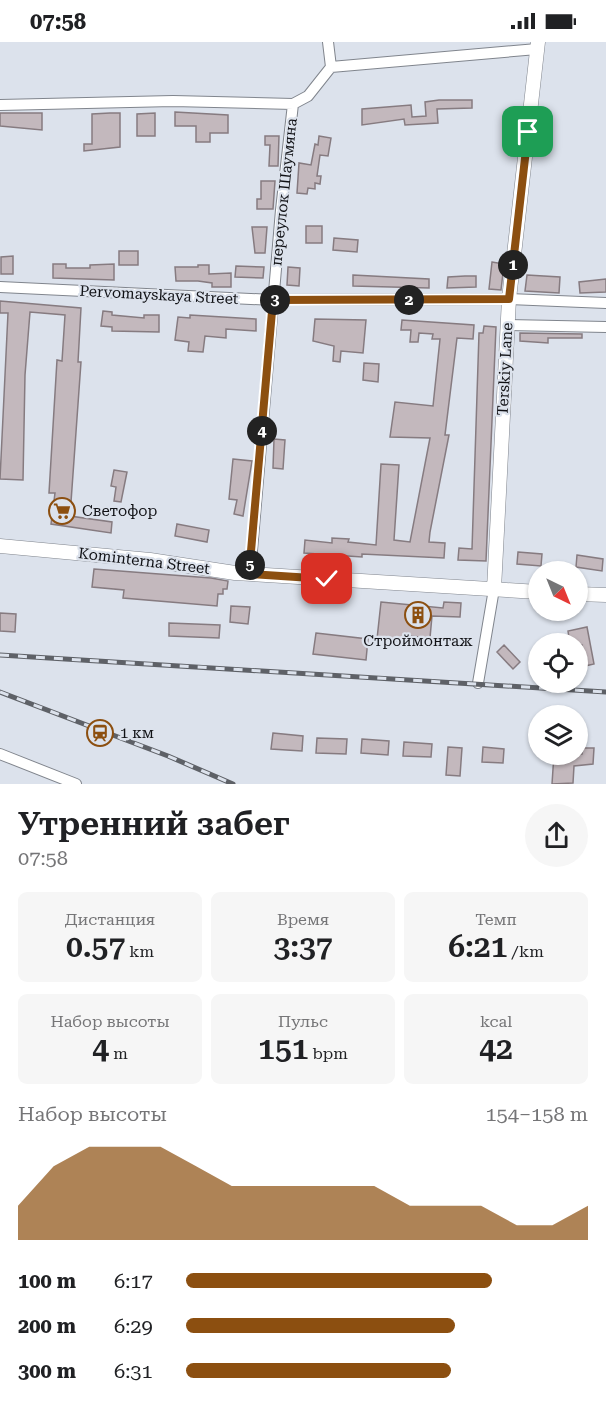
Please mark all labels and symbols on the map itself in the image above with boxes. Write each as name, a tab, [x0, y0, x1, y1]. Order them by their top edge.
pin	[502, 106, 553, 157]
street label: переулок Шаумяна	[267, 117, 301, 267]
pin: 1	[498, 250, 528, 280]
street label: Pervomayskaya Street	[79, 282, 239, 308]
pin: 3	[260, 285, 290, 315]
pin: 2	[394, 285, 424, 315]
street label: Terskiy Lane	[494, 322, 516, 416]
pin: 4	[247, 416, 277, 446]
supermarket icon: Светофор	[47, 496, 77, 526]
place label: Светофор	[82, 502, 158, 520]
street label: Kominterna Street	[77, 544, 211, 578]
pin: 5	[235, 550, 265, 580]
pin	[301, 553, 352, 604]
north arrow	[528, 561, 588, 621]
building icon: Строймонтаж	[403, 600, 433, 630]
place label: Строймонтаж	[363, 632, 473, 650]
station icon: 1 км	[85, 718, 115, 748]
place label: 1 км	[120, 724, 154, 742]

